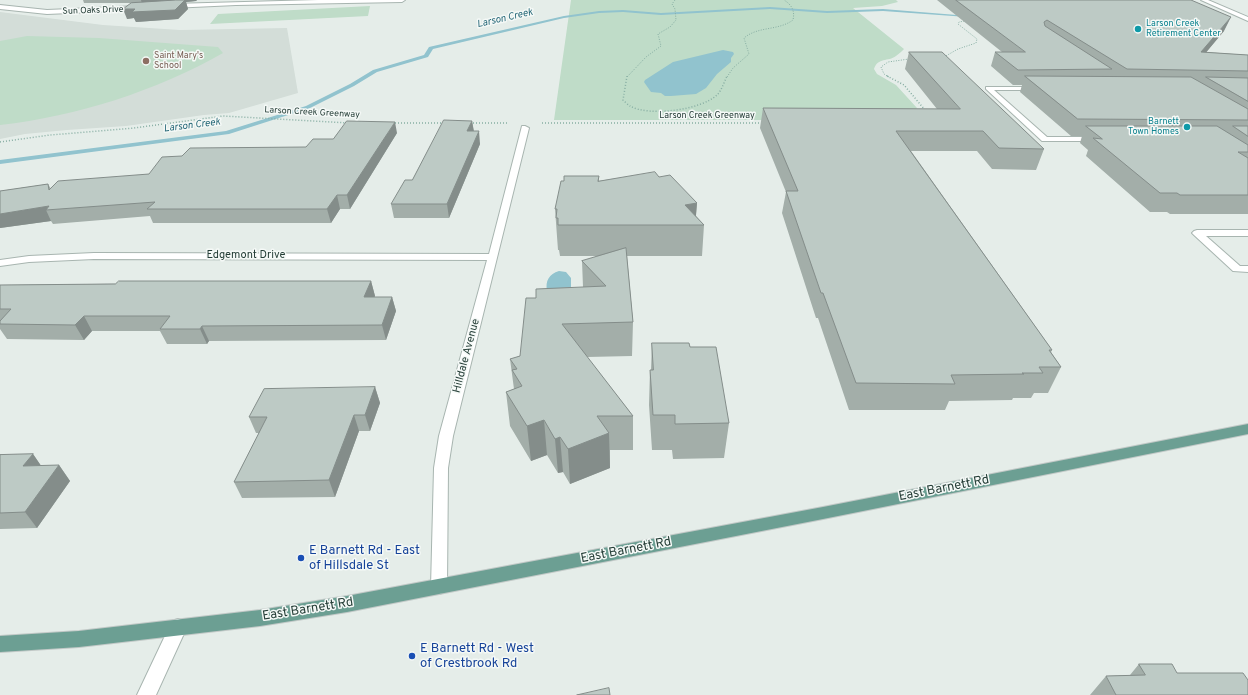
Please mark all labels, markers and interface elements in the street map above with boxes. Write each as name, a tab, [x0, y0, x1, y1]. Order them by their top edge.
street label: Sun Oaks Drive	[62, 5, 124, 17]
water label: Larson Creek	[476, 7, 534, 31]
place label: Larson Creek Retirement Center	[1146, 19, 1221, 40]
marker: Larson Creek Retirement Center	[1133, 24, 1143, 34]
place label: Saint Mary's School	[154, 51, 203, 72]
marker: Saint Mary's School	[141, 56, 151, 66]
street label: Larson Creek Greenway	[264, 105, 360, 121]
street label: Larson Creek Greenway	[659, 111, 755, 121]
water label: Larson Creek	[163, 117, 221, 135]
place label: Barnett Town Homes	[1128, 117, 1179, 138]
marker: Barnett Town Homes	[1182, 122, 1192, 132]
street label: Edgemont Drive	[207, 249, 285, 263]
street label: Hilldale Avenue	[451, 317, 483, 395]
street label: East Barnett Rd	[897, 473, 991, 505]
street label: East Barnett Rd	[579, 535, 673, 567]
place label: E Barnett Rd - East of Hillsdale St	[309, 543, 420, 574]
marker: E Barnett Rd - East of Hillsdale St	[296, 553, 306, 563]
street label: East Barnett Rd	[261, 595, 355, 625]
place label: E Barnett Rd - West of Crestbrook Rd	[420, 641, 534, 672]
marker: E Barnett Rd - West of Crestbrook Rd	[407, 651, 417, 661]

